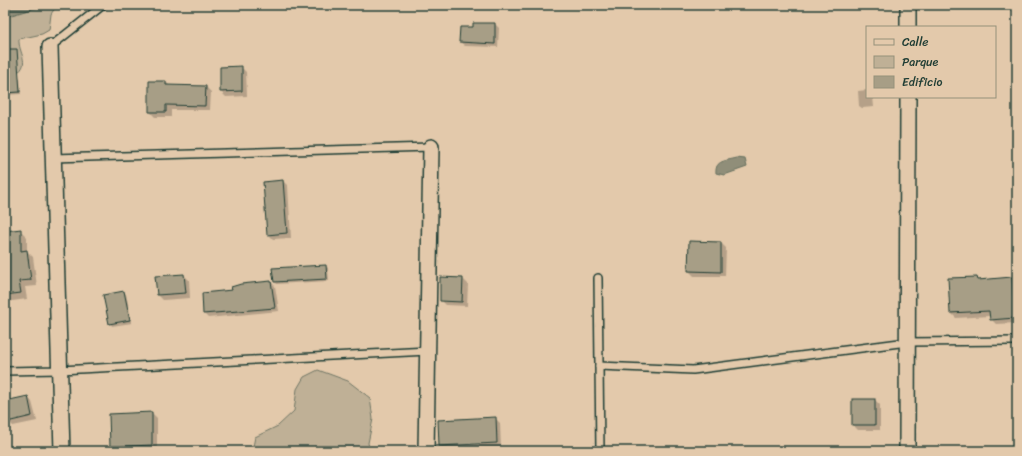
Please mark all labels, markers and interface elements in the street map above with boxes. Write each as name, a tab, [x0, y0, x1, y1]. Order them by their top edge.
legend	[866, 26, 996, 98]
text: Calle	[902, 31, 929, 53]
text: Parque	[902, 51, 939, 73]
text: Edificio	[902, 71, 942, 93]

